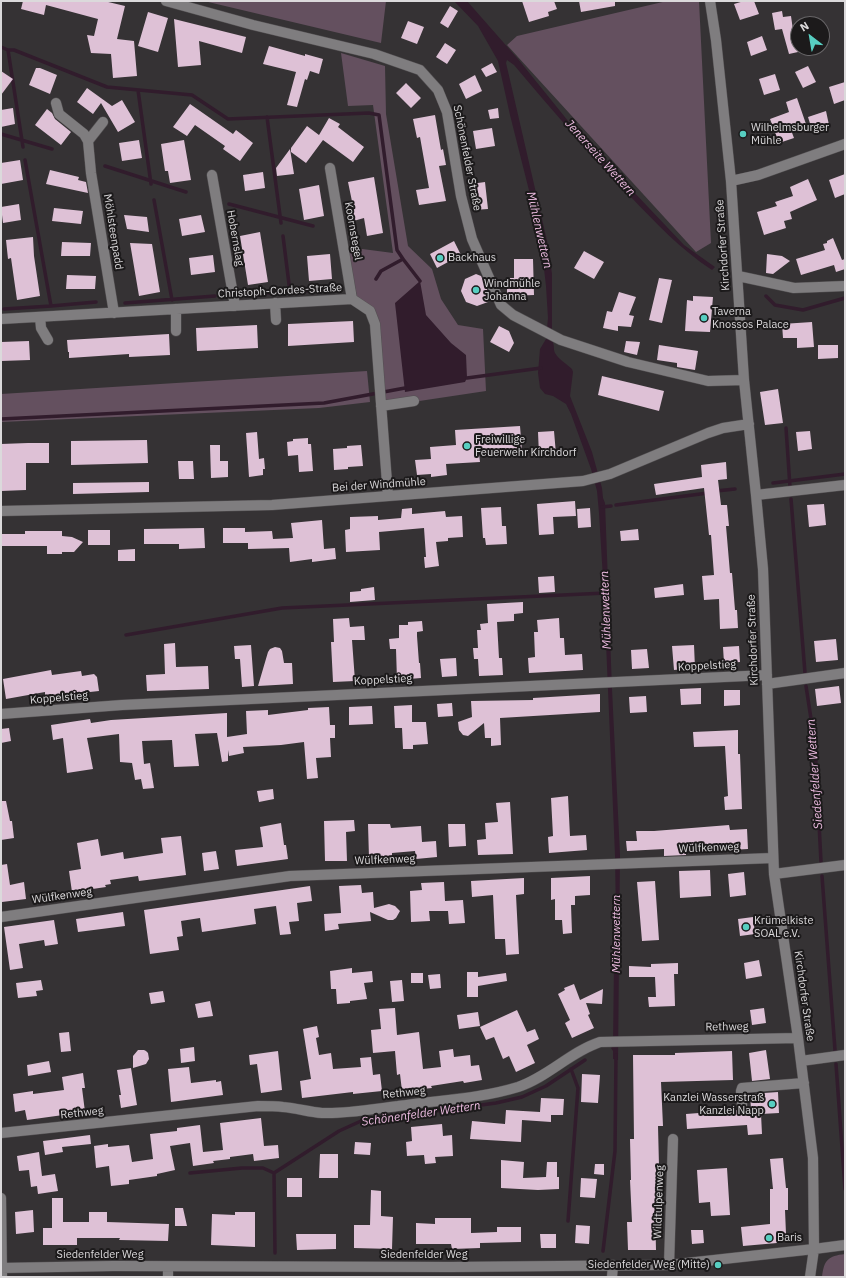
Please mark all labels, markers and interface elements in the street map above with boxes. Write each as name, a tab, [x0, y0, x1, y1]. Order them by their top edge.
north arrow	[790, 16, 830, 56]
text: N	[797, 19, 811, 35]
street label: Schönenfelder Straße	[450, 104, 484, 212]
water label: Jenerseite Wettern	[562, 117, 638, 199]
place label: Wilhelmsburger Mühle	[751, 121, 829, 147]
marker: Wilhelmsburger Mühle	[738, 129, 748, 139]
water label: Mühlenwettern	[523, 190, 555, 270]
street label: Möhlsteenpadd	[100, 193, 126, 271]
street label: Kirchdorfer Straße	[713, 199, 733, 291]
street label: Koornstegel	[341, 201, 365, 261]
street label: Hobernslag	[224, 209, 246, 267]
place label: Backhaus	[448, 251, 496, 265]
marker: Backhaus	[435, 253, 445, 263]
place label: Windmühle Johanna	[484, 277, 540, 303]
street label: Christoph-Cordes-Straße	[218, 281, 342, 301]
marker: Windmühle Johanna	[471, 285, 481, 295]
place label: Taverna Knossos Palace	[712, 305, 789, 331]
marker: Taverna Knossos Palace	[699, 313, 709, 323]
place label: Freiwillige Feuerwehr Kirchdorf	[475, 433, 576, 459]
marker: Freiwillige Feuerwehr Kirchdorf	[462, 441, 472, 451]
street label: Bei der Windmühle	[332, 475, 426, 495]
water label: Mühlenwettern	[597, 570, 615, 650]
street label: Kirchdorfer Straße	[745, 594, 761, 686]
street label: Koppelstieg	[678, 658, 736, 674]
street label: Koppelstieg	[354, 672, 412, 688]
street label: Koppelstieg	[29, 689, 89, 707]
water label: Siedenfelder Wettern	[804, 718, 826, 830]
street label: Wülfkenweg	[678, 840, 740, 856]
street label: Wülfkenweg	[354, 852, 416, 868]
street label: Wülfkenweg	[31, 885, 93, 907]
water label: Mühlenwettern	[610, 895, 624, 973]
place label: Krümelkiste SOAL e.V.	[754, 914, 813, 940]
marker: Krümelkiste SOAL e.V.	[741, 922, 751, 932]
street label: Kirchdorfer Straße	[791, 950, 817, 1042]
street label: Rethweg	[705, 1020, 749, 1034]
street label: Rethweg	[382, 1084, 426, 1102]
place label: Kanzlei Wasserstraß Kanzlei Napp	[663, 1091, 764, 1117]
water label: Schönenfelder Wettern	[360, 1099, 482, 1129]
marker: Kanzlei Wasserstraß Kanzlei Napp	[767, 1099, 777, 1109]
street label: Rethweg	[60, 1104, 104, 1122]
street label: Wildtulpenweg	[651, 1165, 667, 1239]
place label: Baris	[777, 1231, 802, 1245]
marker: Baris	[764, 1233, 774, 1243]
street label: Siedenfelder Weg	[57, 1248, 143, 1262]
street label: Siedenfelder Weg	[381, 1248, 467, 1262]
place label: Siedenfelder Weg (Mitte)	[588, 1258, 710, 1272]
marker: Siedenfelder Weg (Mitte)	[713, 1260, 723, 1270]

